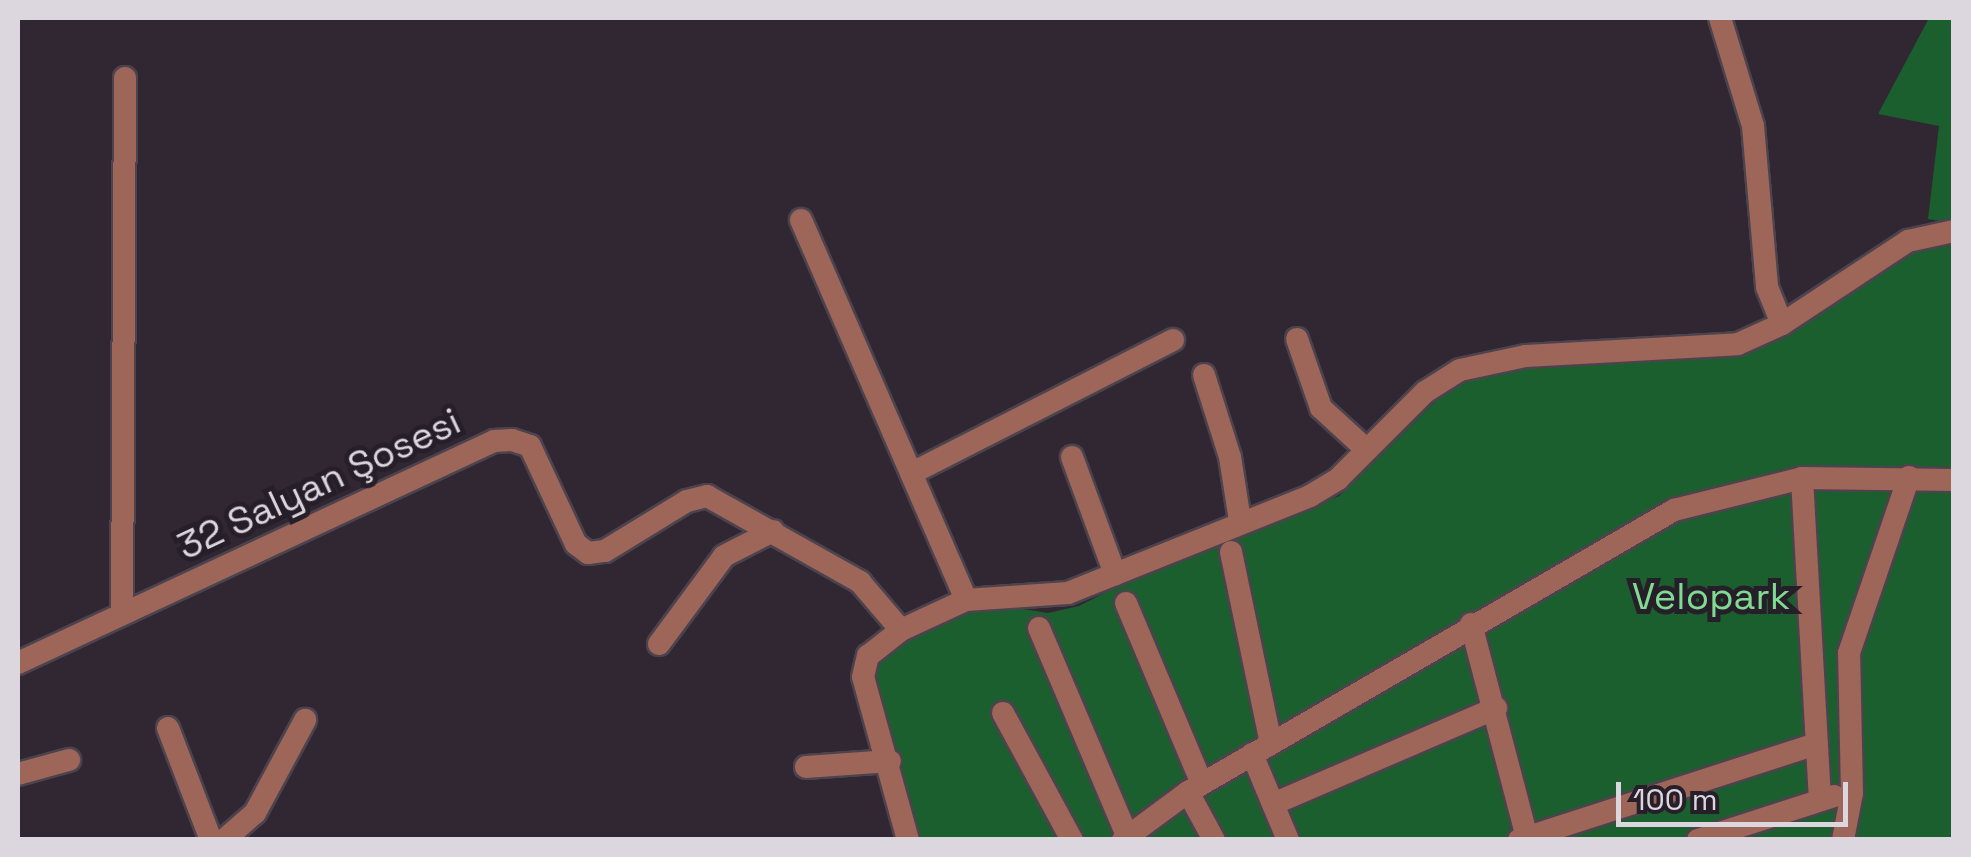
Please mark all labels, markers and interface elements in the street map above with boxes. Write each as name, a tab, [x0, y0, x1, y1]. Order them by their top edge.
street label: 32 Salyan Şosesi	[170, 398, 468, 570]
park label: Velopark	[1632, 574, 1790, 620]
scale bar	[1621, 762, 1854, 824]
text: 100 m	[1633, 780, 1718, 819]

